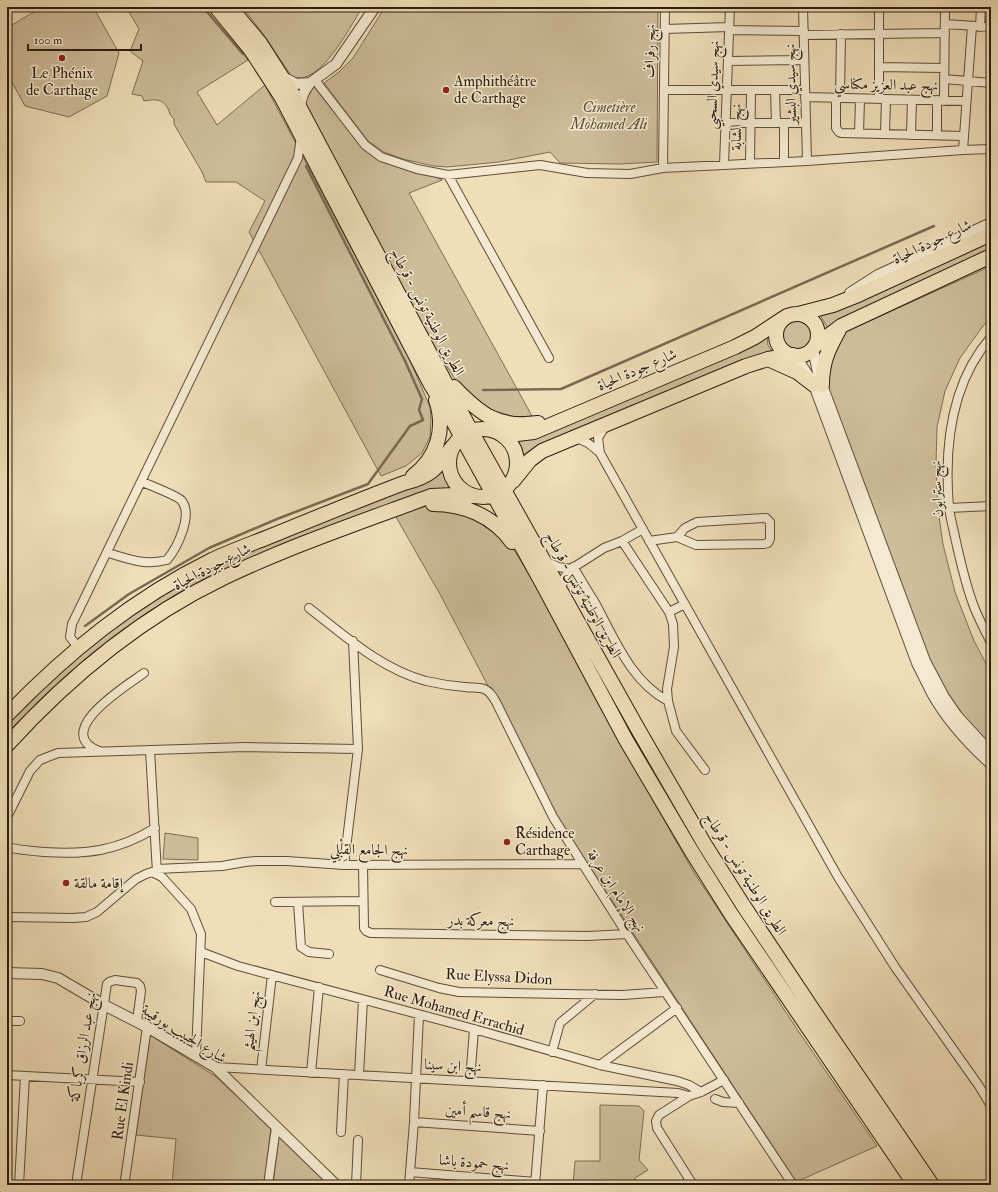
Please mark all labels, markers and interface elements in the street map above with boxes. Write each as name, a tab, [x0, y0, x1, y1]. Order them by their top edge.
street label: نهج رفراف	[640, 24, 664, 78]
scale bar	[28, 26, 141, 52]
text: 100 m	[34, 33, 63, 48]
street label: نهج سيدي السحبي	[702, 40, 728, 130]
street label: نهج سيدي البشير	[781, 43, 805, 127]
marker: Le Phénix de Carthage	[57, 53, 67, 63]
place label: Le Phénix de Carthage	[26, 64, 98, 100]
place label: Amphithéâtre de Carthage	[453, 72, 536, 108]
street label: نهج عبد العزيز مكناسي	[834, 75, 938, 99]
marker: Amphithéâtre de Carthage	[441, 85, 451, 95]
park label: Cimetière Mohamed Ali	[570, 98, 647, 134]
street label: نهج الشابة	[727, 103, 750, 151]
street label: شارع جودة الحياة	[889, 215, 976, 271]
street label: الطريق الوطنية تونس - قرطاج	[383, 245, 469, 380]
street label: شارع جودة الحياة	[594, 345, 681, 398]
street label: نهج سترابون	[927, 460, 951, 518]
street label: الطريق الوطنية تونس - قرطاج	[538, 528, 626, 663]
street label: شارع جودة الحياة	[170, 539, 256, 597]
street label: الطريق الوطنية تونس - قرطاج	[697, 809, 791, 941]
place label: Résidence Carthage	[515, 824, 575, 860]
marker: Résidence Carthage	[502, 837, 512, 847]
street label: نهج الجامع القِبْلي	[330, 838, 408, 864]
street label: نهج الإمام ابن عرفة	[579, 846, 650, 938]
place label: إقامة مالقة	[74, 874, 125, 893]
marker: إقامة مالقة	[61, 878, 71, 888]
street label: نهج معركة بدر	[445, 911, 515, 935]
street label: Rue Elyssa Didon	[445, 965, 553, 989]
street label: Rue Mohamed Errachid	[382, 982, 527, 1040]
street label: نهج ابن الهيثم	[239, 990, 270, 1053]
street label: نهج عبد الرزاق كرباكة	[65, 991, 105, 1105]
street label: شارع الحبيب بورقيبة	[136, 1000, 230, 1070]
street label: نهج ابن سينا	[424, 1055, 482, 1081]
street label: Rue El Kindi	[108, 1061, 138, 1141]
street label: نهج قاسم أمين	[444, 1098, 512, 1129]
street label: نهج حمودة باشا	[438, 1150, 510, 1180]

